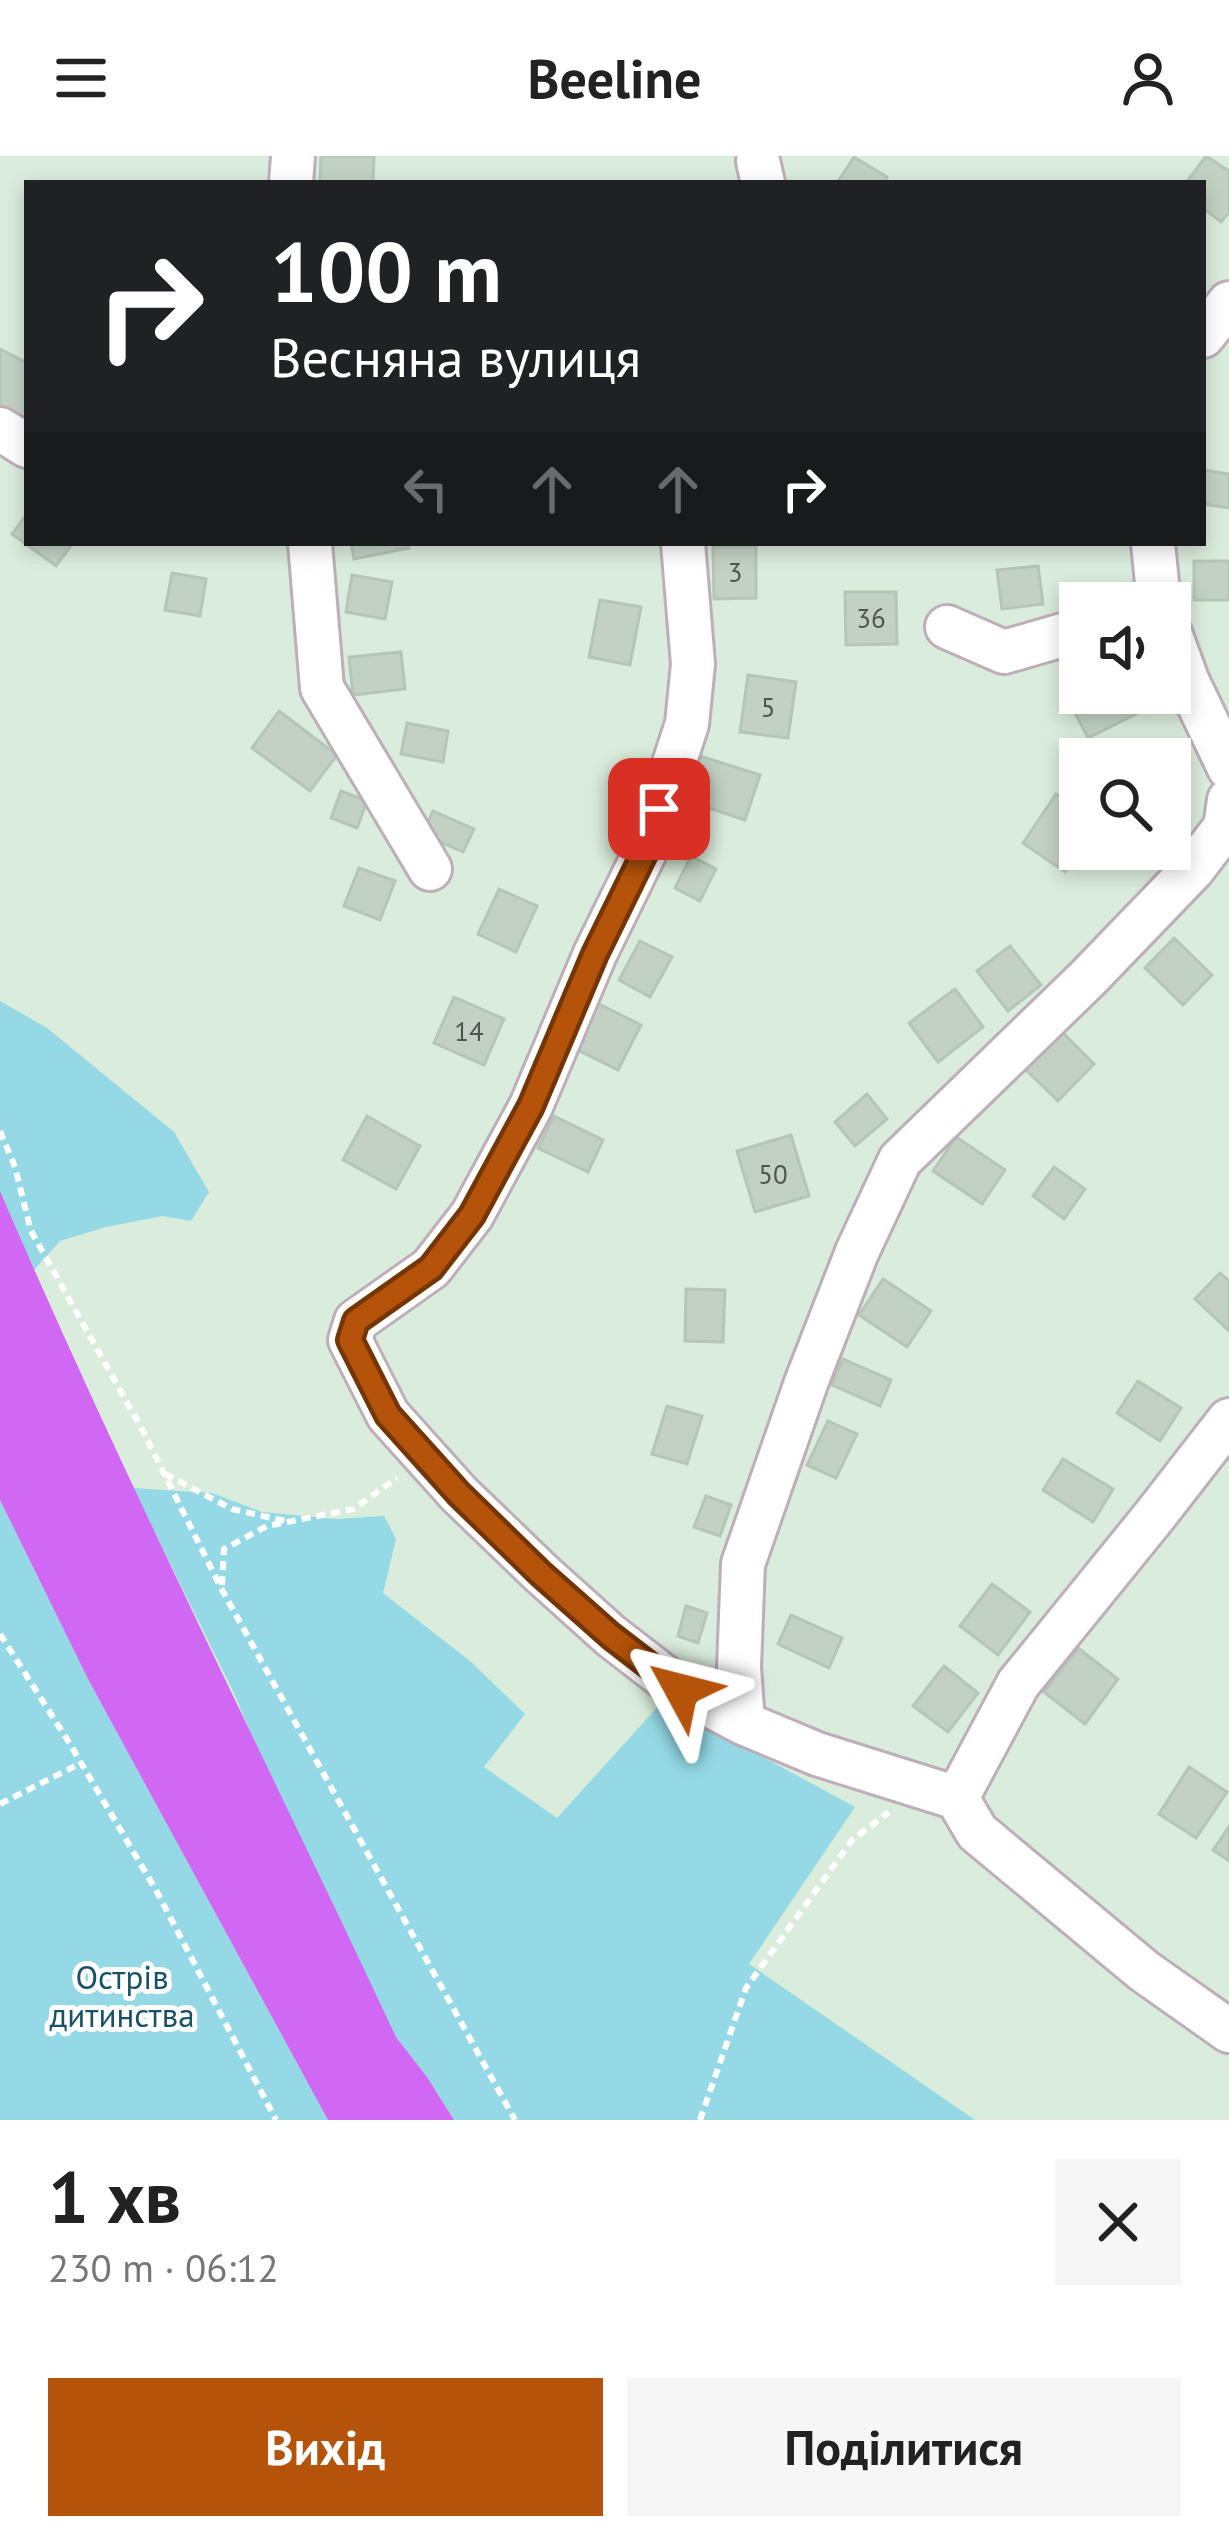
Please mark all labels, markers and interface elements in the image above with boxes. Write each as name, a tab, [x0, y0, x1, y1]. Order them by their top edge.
text: Beeline	[528, 43, 701, 113]
icon: menu	[48, 45, 114, 111]
icon: person	[1115, 45, 1181, 111]
text: 100 m	[270, 216, 502, 325]
icon: right	[72, 228, 228, 384]
text: Весняна вулиця	[270, 322, 641, 392]
icon: left	[393, 456, 459, 522]
icon: ahead	[519, 456, 585, 522]
icon: ahead	[645, 456, 711, 522]
icon: right	[771, 456, 837, 522]
house number: 3	[728, 555, 742, 589]
map controls	[1059, 582, 1191, 870]
button: sound	[1059, 582, 1191, 714]
house number: 36	[856, 601, 886, 635]
house number: 5	[761, 690, 775, 724]
button: search	[1059, 738, 1191, 870]
pin	[608, 758, 710, 860]
icon: arrive	[626, 776, 692, 842]
house number: 14	[454, 1014, 484, 1048]
house number: 50	[758, 1157, 788, 1191]
position arrow	[618, 1627, 744, 1753]
park label: Острів дитинства	[49, 1955, 195, 2036]
text: 1 хв	[48, 2150, 181, 2243]
button: close	[1055, 2159, 1181, 2285]
text: 230 m · 06:12	[48, 2242, 279, 2293]
button: Вихід	[48, 2378, 603, 2516]
button: Поділитися	[627, 2378, 1181, 2516]

